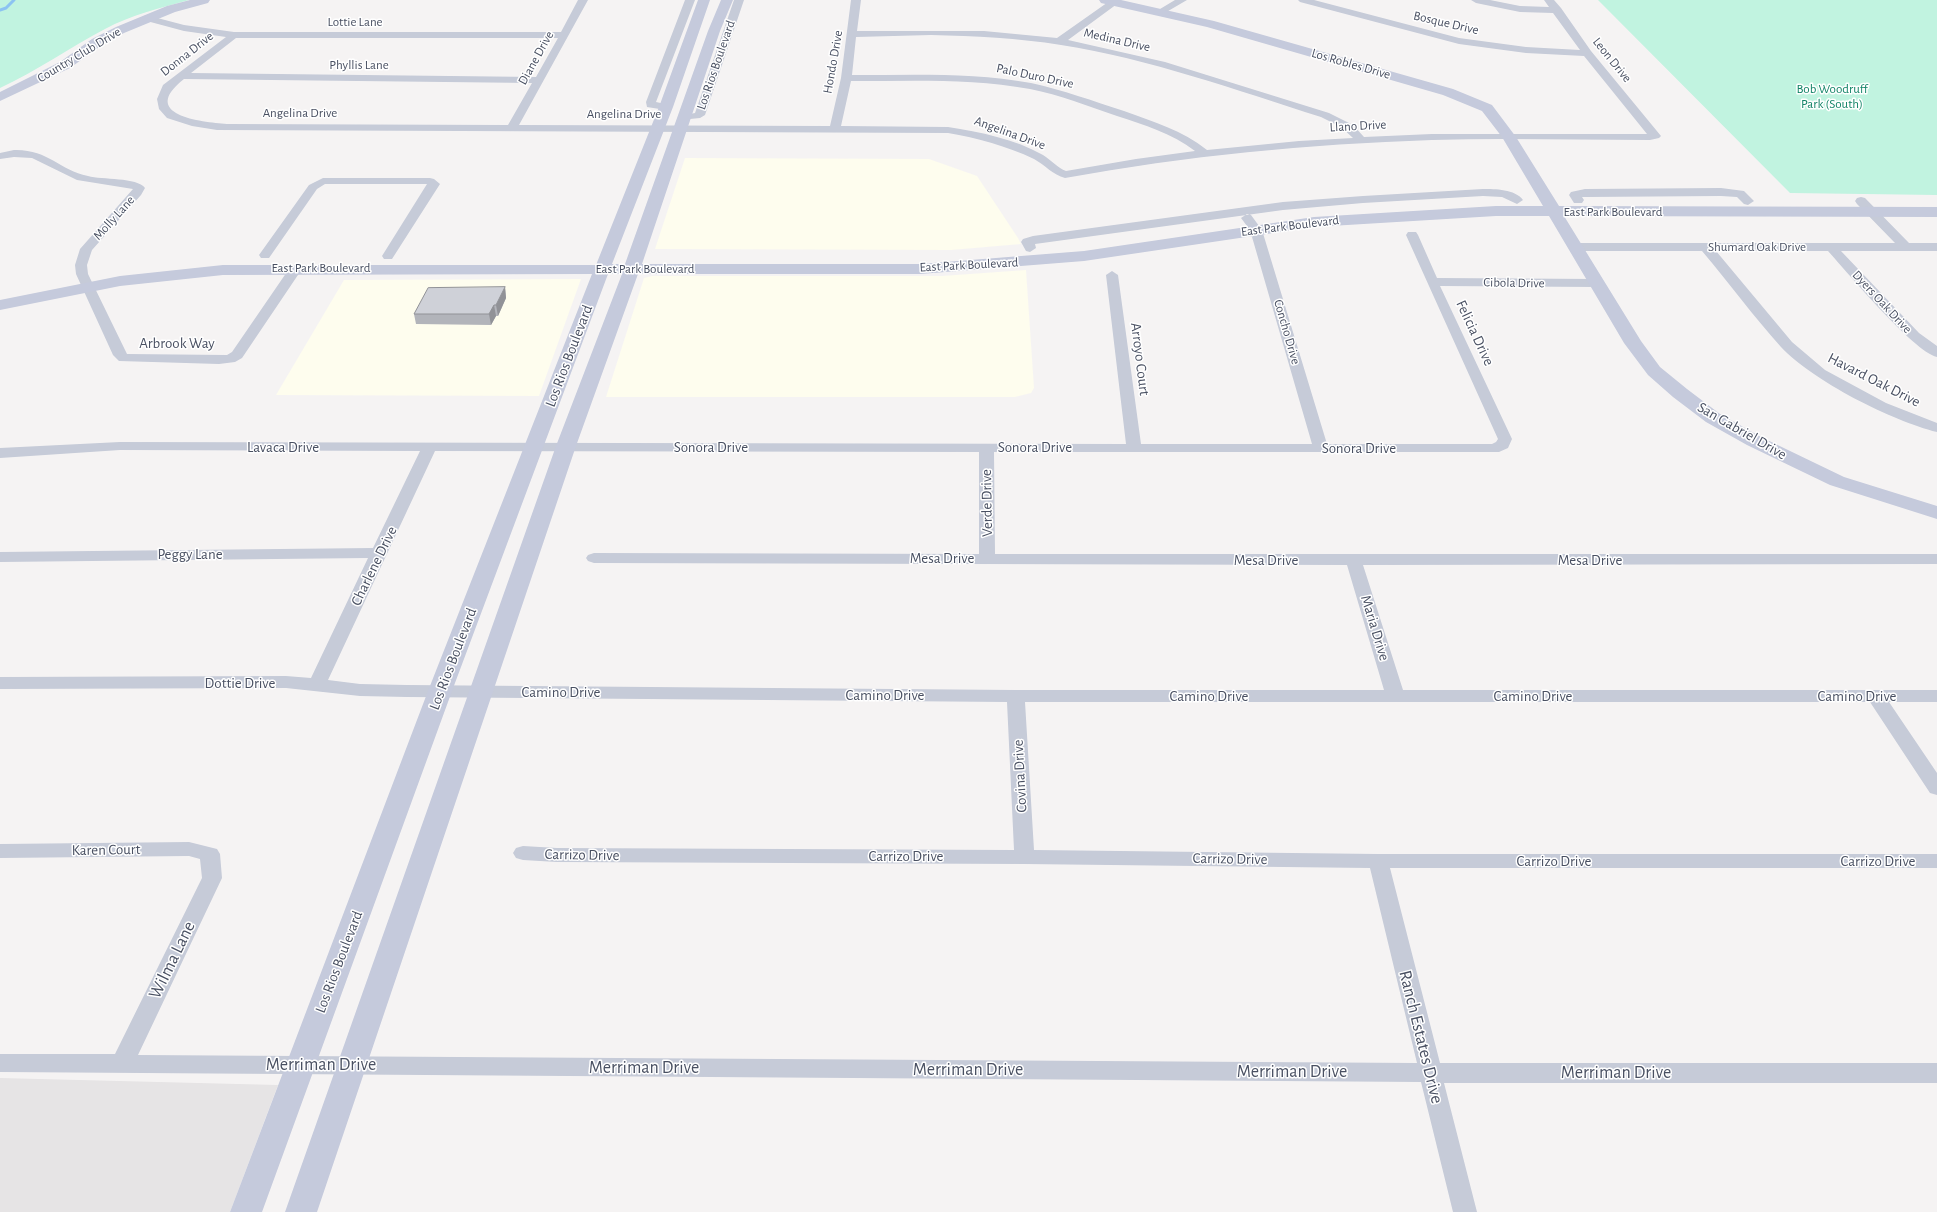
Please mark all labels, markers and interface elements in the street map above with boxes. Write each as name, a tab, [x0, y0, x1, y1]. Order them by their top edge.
street label: Bosque Drive	[1412, 8, 1480, 38]
street label: Lottie Lane	[327, 14, 383, 30]
street label: Los Rios Boulevard	[693, 18, 739, 112]
street label: Country Club Drive	[34, 24, 124, 86]
street label: Medina Drive	[1082, 25, 1152, 55]
street label: Donna Drive	[157, 28, 217, 80]
street label: Diane Drive	[515, 28, 557, 88]
street label: Hondo Drive	[820, 29, 846, 95]
street label: Leon Drive	[1589, 34, 1635, 86]
street label: Los Robles Drive	[1310, 45, 1392, 83]
street label: Phyllis Lane	[329, 57, 389, 73]
street label: Palo Duro Drive	[995, 60, 1075, 92]
park label: Bob Woodruff Park (South)	[1796, 81, 1868, 112]
street label: Angelina Drive	[263, 105, 337, 121]
street label: Angelina Drive	[587, 106, 661, 122]
street label: Angelina Drive	[972, 113, 1048, 153]
street label: Llano Drive	[1329, 117, 1387, 135]
street label: Molly Lane	[90, 193, 138, 243]
street label: East Park Boulevard	[1564, 204, 1662, 220]
street label: East Park Boulevard	[1240, 212, 1340, 240]
street label: Shumard Oak Drive	[1708, 239, 1806, 255]
street label: East Park Boulevard	[919, 255, 1019, 275]
street label: East Park Boulevard	[272, 260, 370, 276]
street label: East Park Boulevard	[596, 261, 694, 277]
street label: Dyers Oak Drive	[1849, 267, 1915, 337]
street label: Cibola Drive	[1483, 275, 1545, 291]
street label: Felicia Drive	[1452, 297, 1498, 369]
street label: Concho Drive	[1270, 298, 1304, 366]
street label: Los Rios Boulevard	[541, 302, 597, 410]
street label: Arroyo Court	[1127, 321, 1153, 397]
street label: Arbrook Way	[139, 334, 215, 352]
street label: Havard Oak Drive	[1825, 349, 1923, 411]
street label: San Gabriel Drive	[1694, 398, 1790, 464]
street label: Lavaca Drive	[247, 438, 319, 456]
street label: Sonora Drive	[674, 438, 748, 456]
street label: Sonora Drive	[998, 438, 1072, 456]
street label: Sonora Drive	[1322, 439, 1396, 457]
street label: Verde Drive	[977, 469, 997, 537]
street label: Charlene Drive	[347, 523, 401, 609]
street label: Peggy Lane	[157, 545, 223, 563]
street label: Mesa Drive	[910, 549, 974, 567]
street label: Mesa Drive	[1234, 551, 1298, 569]
street label: Mesa Drive	[1558, 551, 1622, 569]
street label: Maria Drive	[1357, 593, 1393, 663]
street label: Los Rios Boulevard	[425, 605, 481, 713]
street label: Dottie Drive	[205, 674, 275, 692]
street label: Camino Drive	[522, 683, 600, 701]
street label: Camino Drive	[846, 686, 924, 704]
street label: Camino Drive	[1170, 687, 1248, 705]
street label: Camino Drive	[1494, 687, 1572, 705]
street label: Camino Drive	[1818, 687, 1896, 705]
street label: Covina Drive	[1009, 739, 1031, 813]
street label: Karen Court	[71, 840, 141, 860]
street label: Carrizo Drive	[544, 845, 620, 865]
street label: Carrizo Drive	[869, 847, 943, 865]
street label: Carrizo Drive	[1192, 849, 1268, 869]
street label: Carrizo Drive	[1517, 852, 1591, 870]
street label: Carrizo Drive	[1841, 852, 1915, 870]
street label: Los Rios Boulevard	[311, 908, 367, 1016]
street label: Wilma Lane	[144, 918, 200, 1002]
street label: Ranch Estates Drive	[1394, 968, 1448, 1106]
street label: Merriman Drive	[266, 1054, 376, 1076]
street label: Merriman Drive	[589, 1057, 699, 1079]
street label: Merriman Drive	[913, 1059, 1023, 1081]
street label: Merriman Drive	[1237, 1061, 1347, 1083]
street label: Merriman Drive	[1561, 1062, 1671, 1084]

